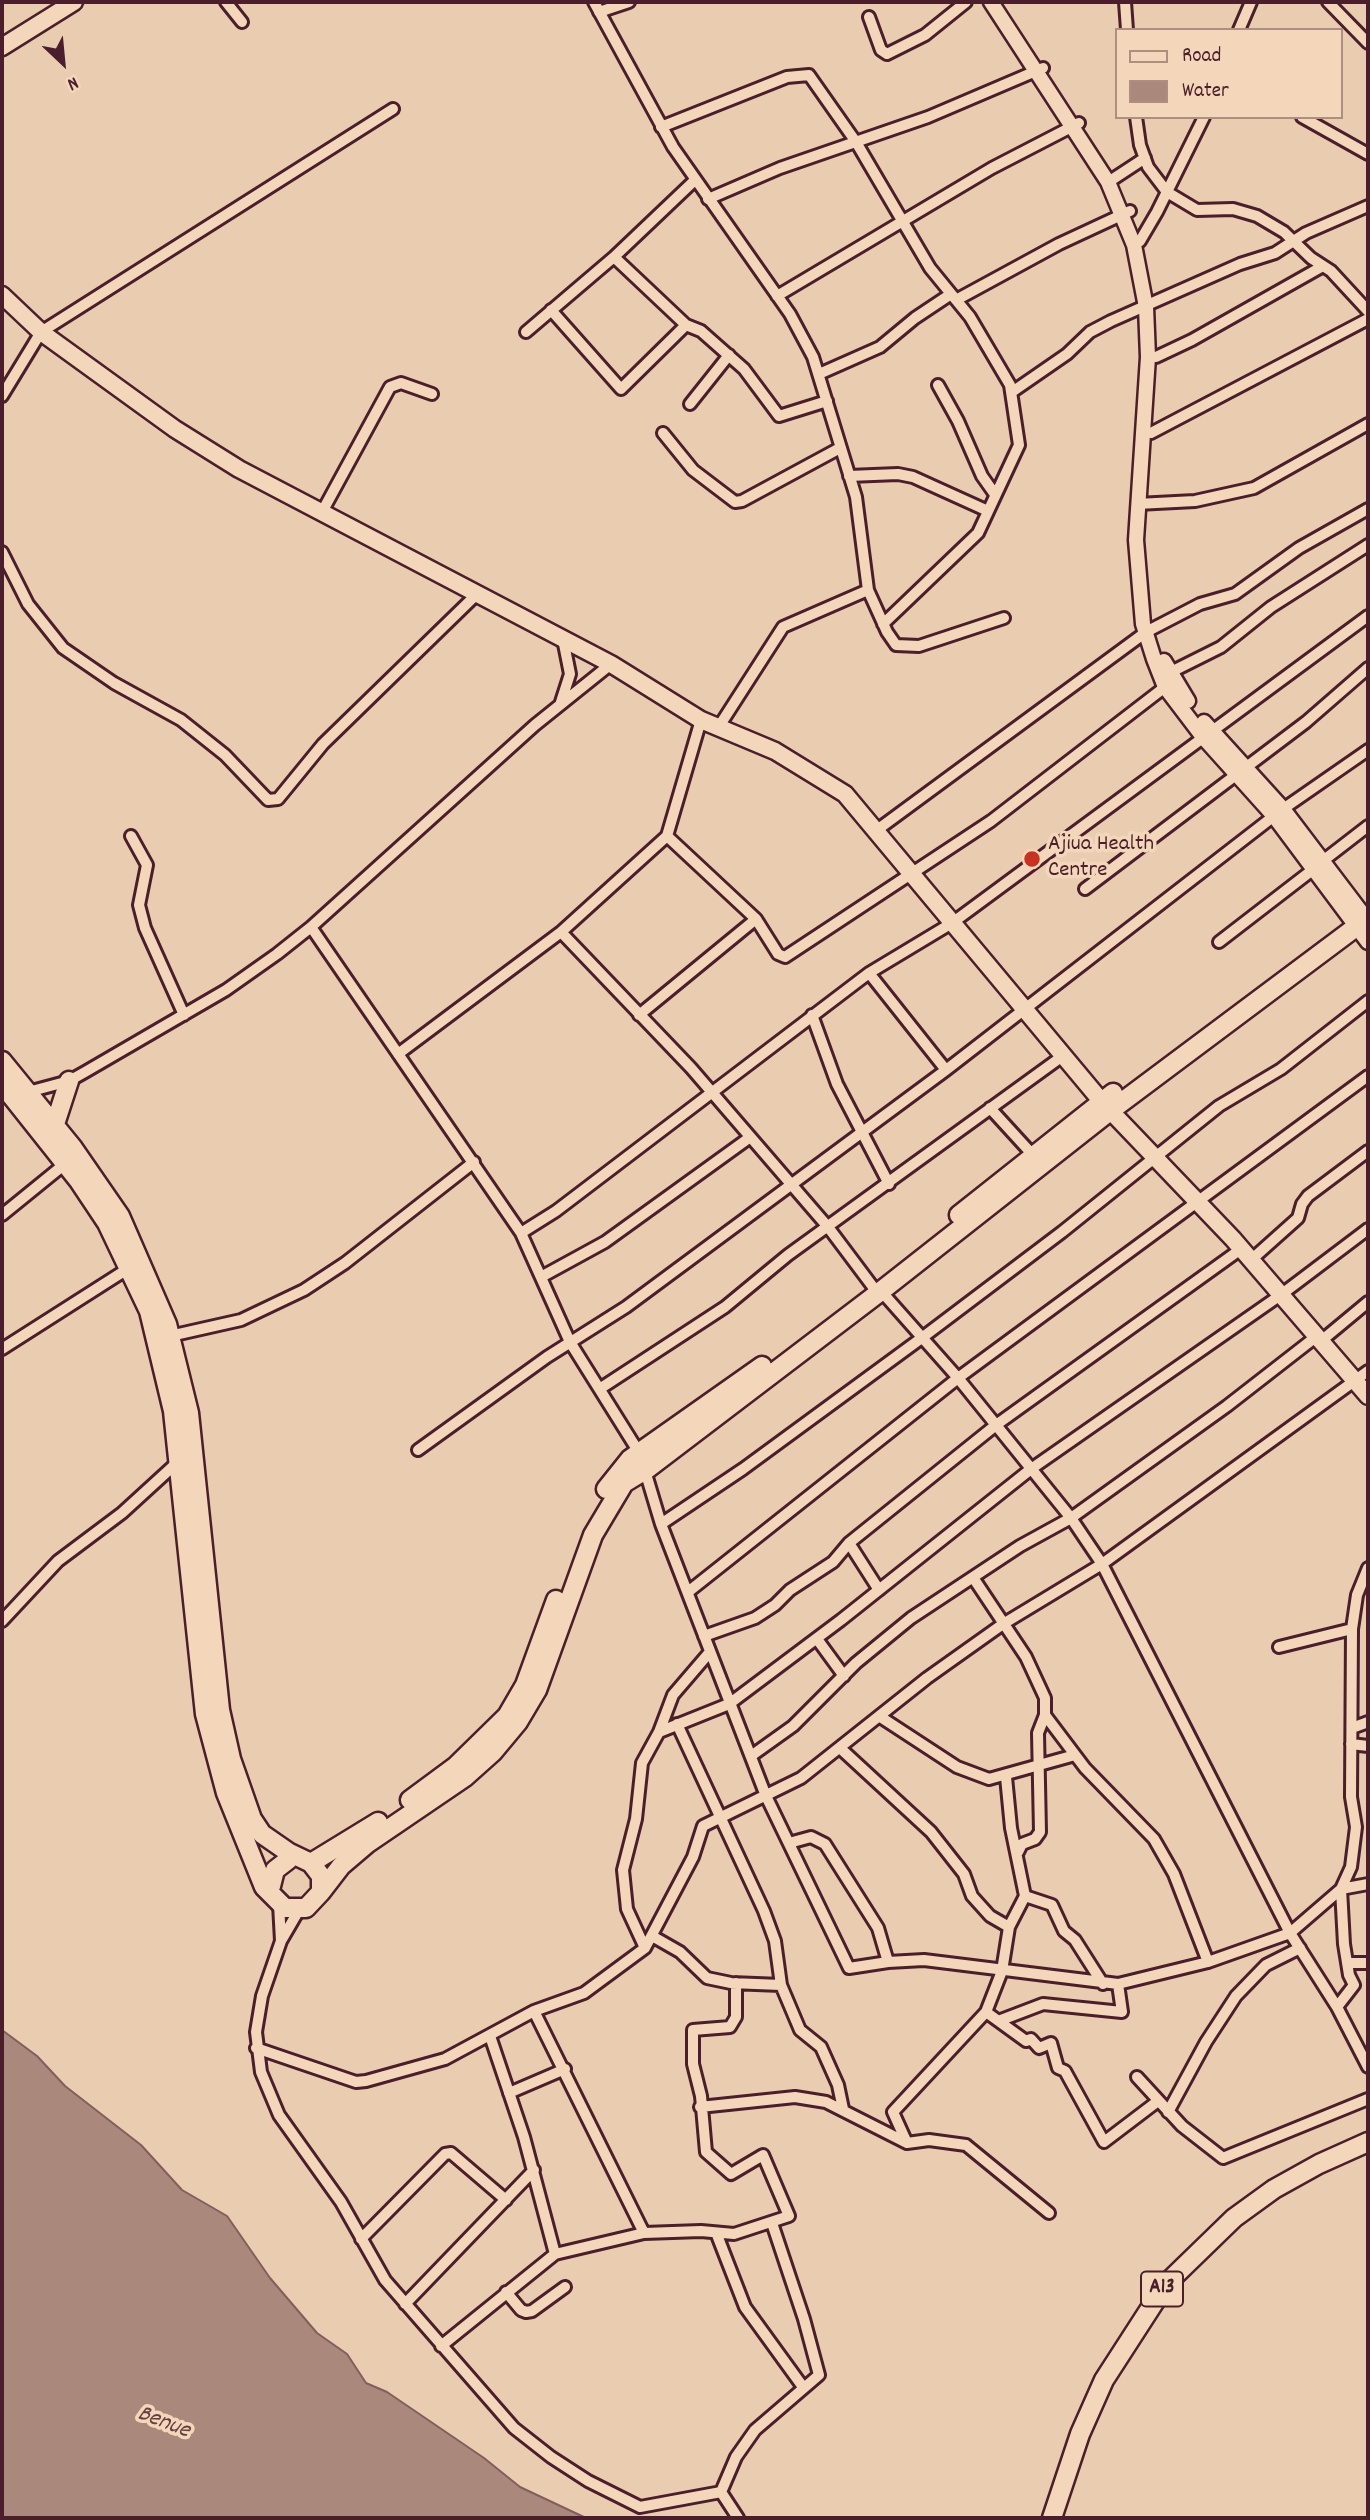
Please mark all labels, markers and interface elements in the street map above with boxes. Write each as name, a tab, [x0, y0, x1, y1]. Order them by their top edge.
north arrow	[28, 28, 98, 98]
legend	[1114, 28, 1342, 119]
text: Road	[1182, 42, 1221, 72]
text: N	[62, 68, 83, 97]
text: Water	[1182, 77, 1229, 107]
place label: Ajiua Health Centre	[1048, 832, 1154, 886]
marker: Ajiua Health Centre	[1022, 849, 1042, 869]
road number: A13	[1141, 2272, 1183, 2306]
water label: Benue	[133, 2401, 193, 2447]

